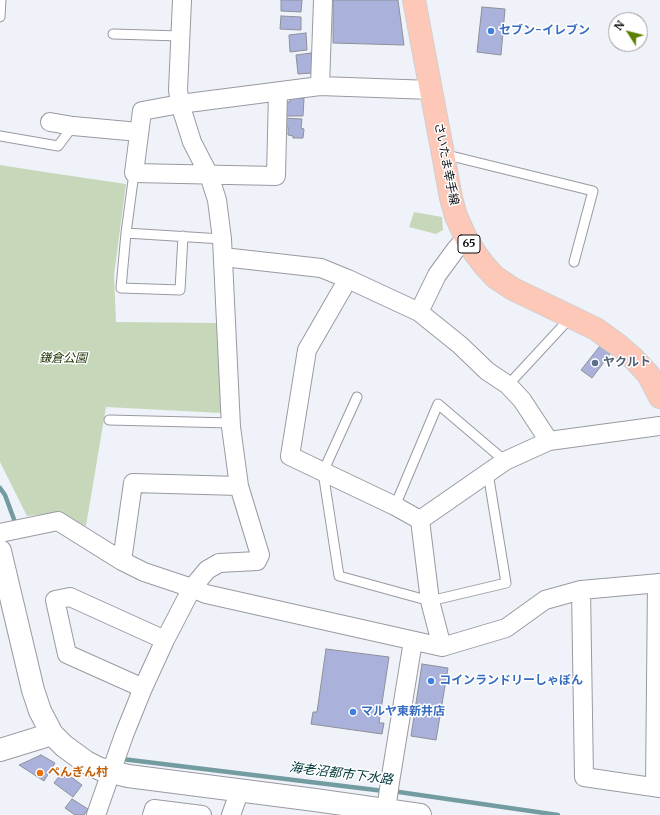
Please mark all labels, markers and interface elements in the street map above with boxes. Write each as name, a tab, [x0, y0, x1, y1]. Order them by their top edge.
north arrow	[608, 12, 648, 52]
text: N	[611, 18, 627, 33]
place label: セブン-イレブン	[499, 24, 590, 38]
marker: セブン-イレブン	[486, 26, 496, 36]
street label: さいたま幸手線	[431, 121, 461, 207]
road number: 65	[458, 235, 480, 253]
park label: 鎌倉公園	[39, 352, 87, 366]
place label: ヤクルト	[603, 356, 651, 370]
marker: ヤクルト	[590, 358, 600, 368]
place label: コインランドリーしゃぼん	[439, 674, 583, 688]
marker: コインランドリーしゃぼん	[426, 676, 436, 686]
place label: マルヤ東新井店	[361, 705, 445, 719]
marker: マルヤ東新井店	[348, 707, 358, 717]
water label: 海老沼都市下水路	[288, 760, 394, 788]
place label: ぺんぎん村	[48, 766, 108, 780]
marker: ぺんぎん村	[35, 768, 45, 778]

